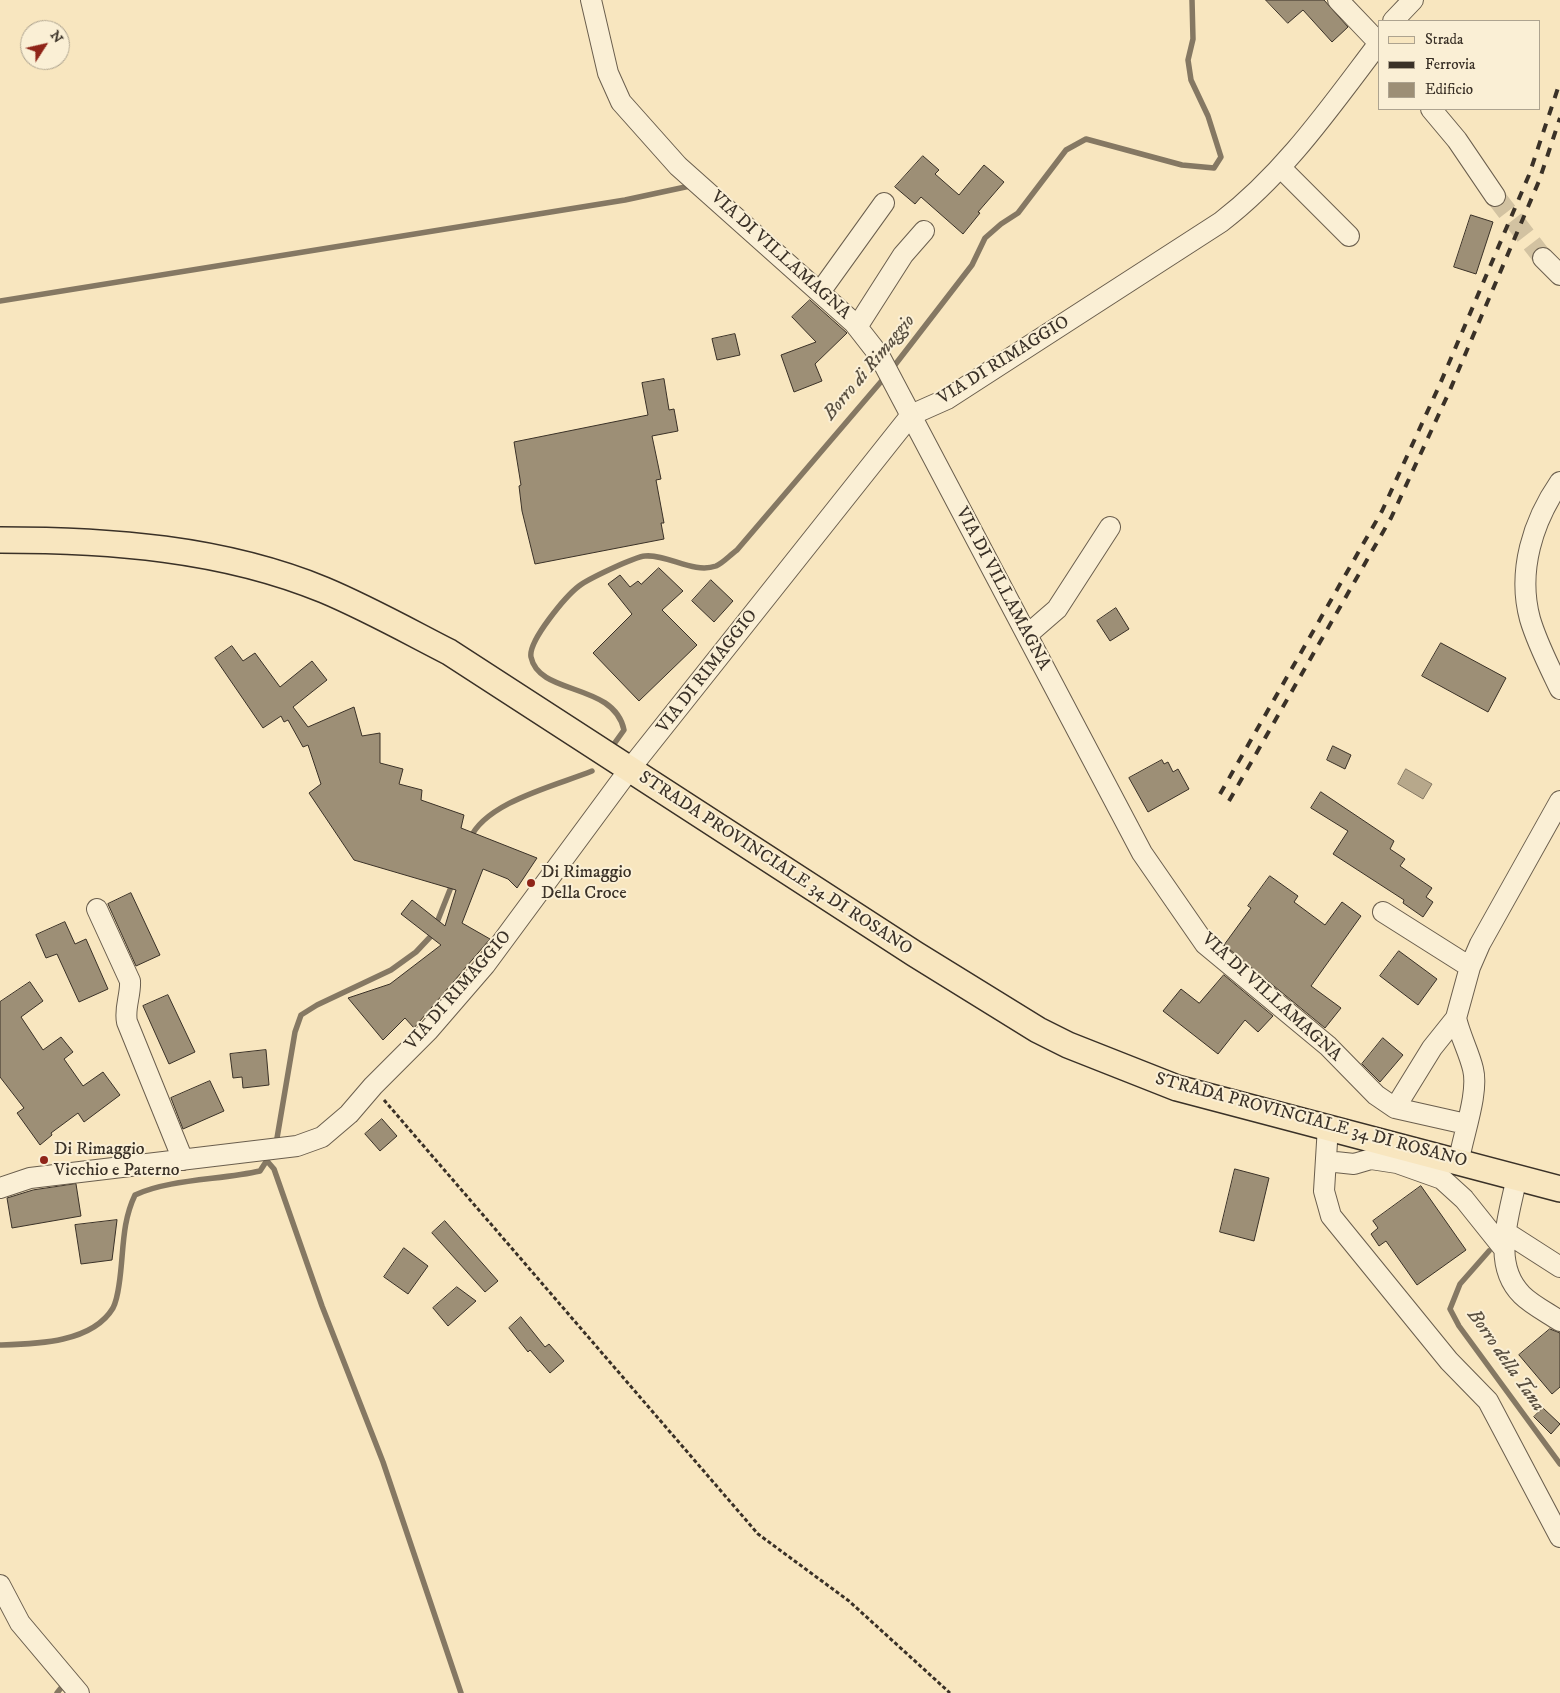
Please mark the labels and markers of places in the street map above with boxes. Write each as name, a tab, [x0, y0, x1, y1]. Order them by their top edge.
place label: Di Rimaggio Della Croce	[541, 862, 632, 904]
marker: Di Rimaggio Della Croce	[525, 877, 537, 889]
place label: Di Rimaggio Vicchio e Paterno	[54, 1139, 180, 1182]
marker: Di Rimaggio Vicchio e Paterno	[38, 1154, 50, 1166]

